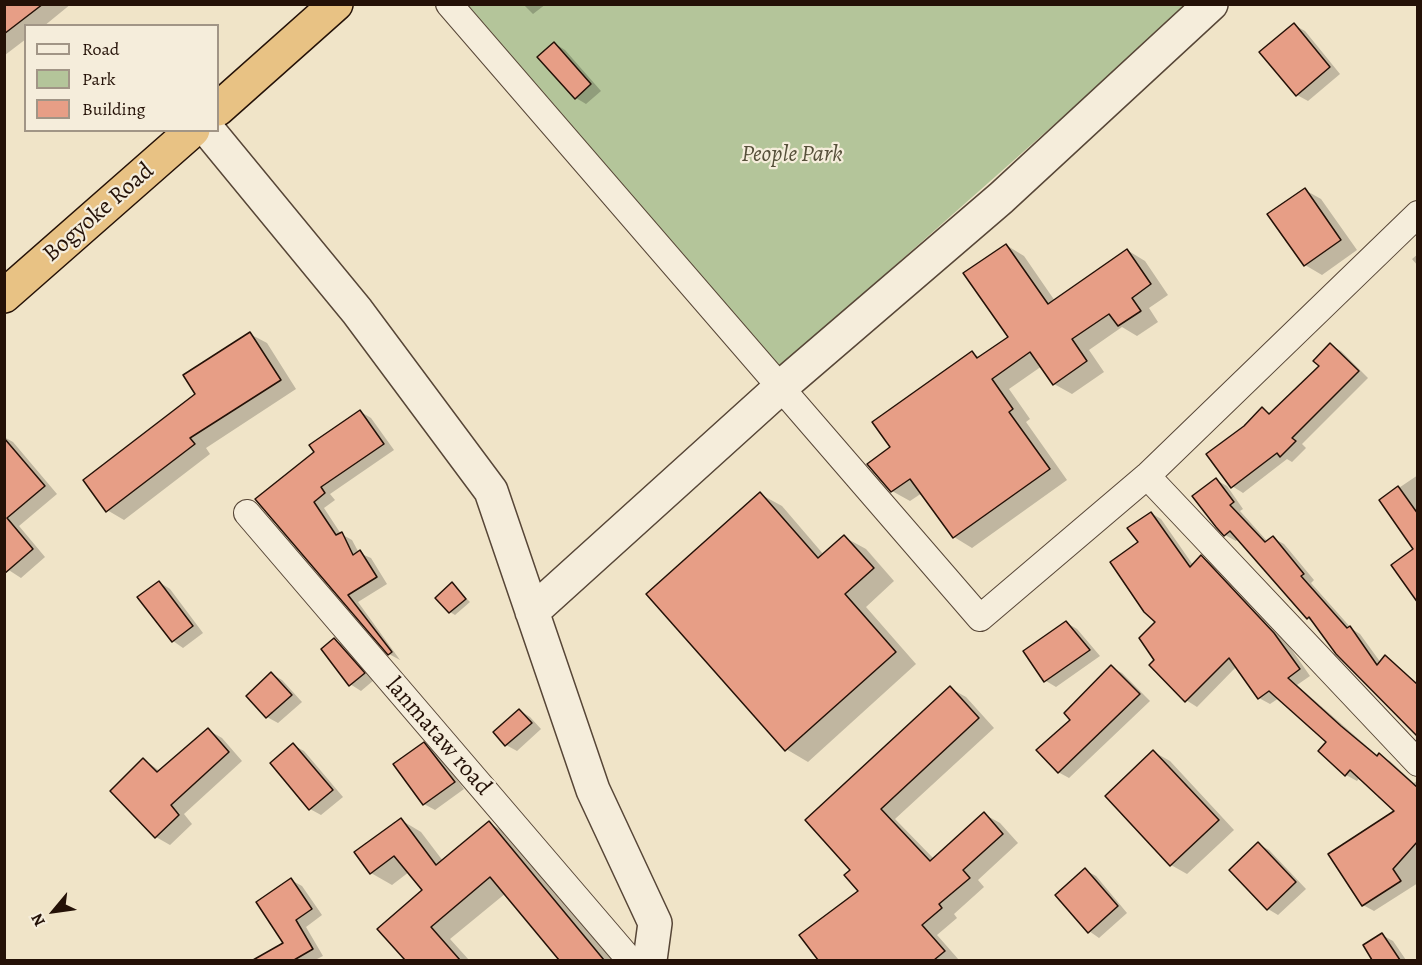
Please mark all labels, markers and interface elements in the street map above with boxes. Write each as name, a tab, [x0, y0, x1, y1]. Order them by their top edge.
legend	[24, 24, 219, 132]
text: Road	[82, 37, 119, 61]
text: Park	[82, 67, 116, 91]
text: Building	[82, 97, 146, 121]
park label: People Park	[741, 141, 843, 169]
street label: Bogyoke Road	[38, 157, 160, 269]
street label: lanmataw road	[379, 672, 497, 802]
north arrow	[24, 881, 84, 941]
text: N	[26, 909, 51, 930]

